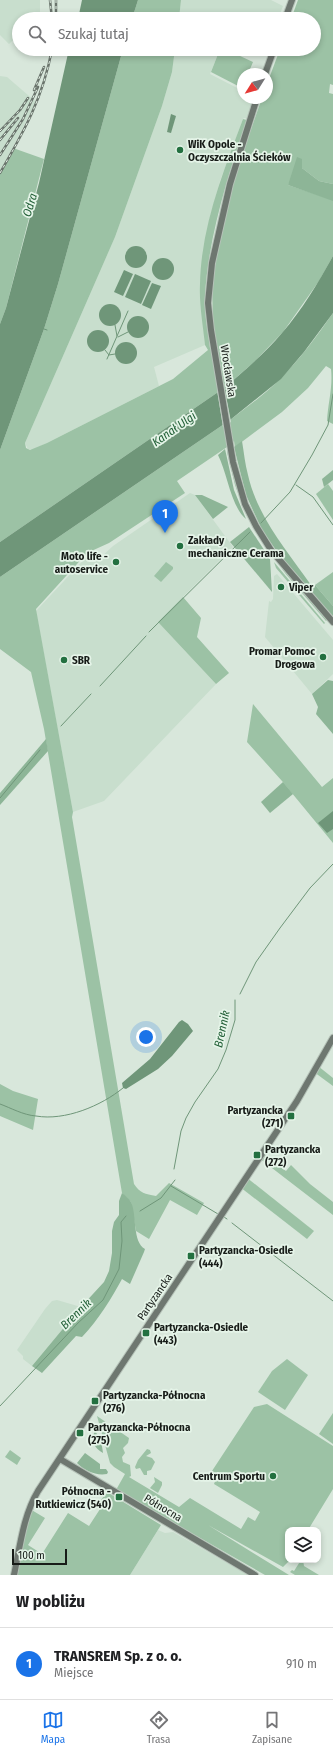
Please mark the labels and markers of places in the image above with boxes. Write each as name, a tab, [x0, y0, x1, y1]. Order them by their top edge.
place label: WiK Opole - Oczyszczalnia Ścieków	[188, 138, 291, 164]
marker: WiK Opole - Oczyszczalnia Ścieków	[175, 145, 185, 155]
pin: 1	[152, 500, 178, 533]
place label: Zakłady mechaniczne Cerama	[188, 534, 284, 560]
marker: Zakłady mechaniczne Cerama	[175, 541, 185, 551]
place label: Moto life - autoservice	[55, 550, 108, 576]
marker: Moto life - autoservice	[111, 557, 121, 567]
place label: Viper	[288, 581, 314, 594]
marker: Viper	[276, 582, 286, 592]
place label: Promar Pomoc Drogowa	[249, 645, 316, 671]
marker: Promar Pomoc Drogowa	[318, 652, 328, 662]
place label: SBR	[72, 654, 91, 667]
marker: SBR	[59, 655, 69, 665]
place label: Partyzancka (271)	[228, 1104, 284, 1130]
marker: Partyzancka (271)	[286, 1111, 296, 1121]
place label: Partyzancka (272)	[265, 1143, 321, 1169]
marker: Partyzancka (272)	[252, 1150, 262, 1160]
place label: Partyzancka-Osiedle (444)	[199, 1244, 294, 1270]
marker: Partyzancka-Osiedle (444)	[186, 1251, 196, 1261]
place label: Partyzancka-Osiedle (443)	[154, 1321, 249, 1347]
marker: Partyzancka-Osiedle (443)	[141, 1328, 151, 1338]
place label: Partyzancka-Północna (276)	[103, 1389, 206, 1415]
marker: Partyzancka-Północna (276)	[90, 1396, 100, 1406]
place label: Partyzancka-Północna (275)	[88, 1421, 191, 1447]
marker: Partyzancka-Północna (275)	[75, 1428, 85, 1438]
place label: Centrum Sportu	[193, 1470, 265, 1483]
marker: Centrum Sportu	[268, 1471, 278, 1481]
place label: Północna - Rutkiewicz (540)	[35, 1485, 112, 1511]
marker: Północna - Rutkiewicz (540)	[114, 1492, 124, 1502]

